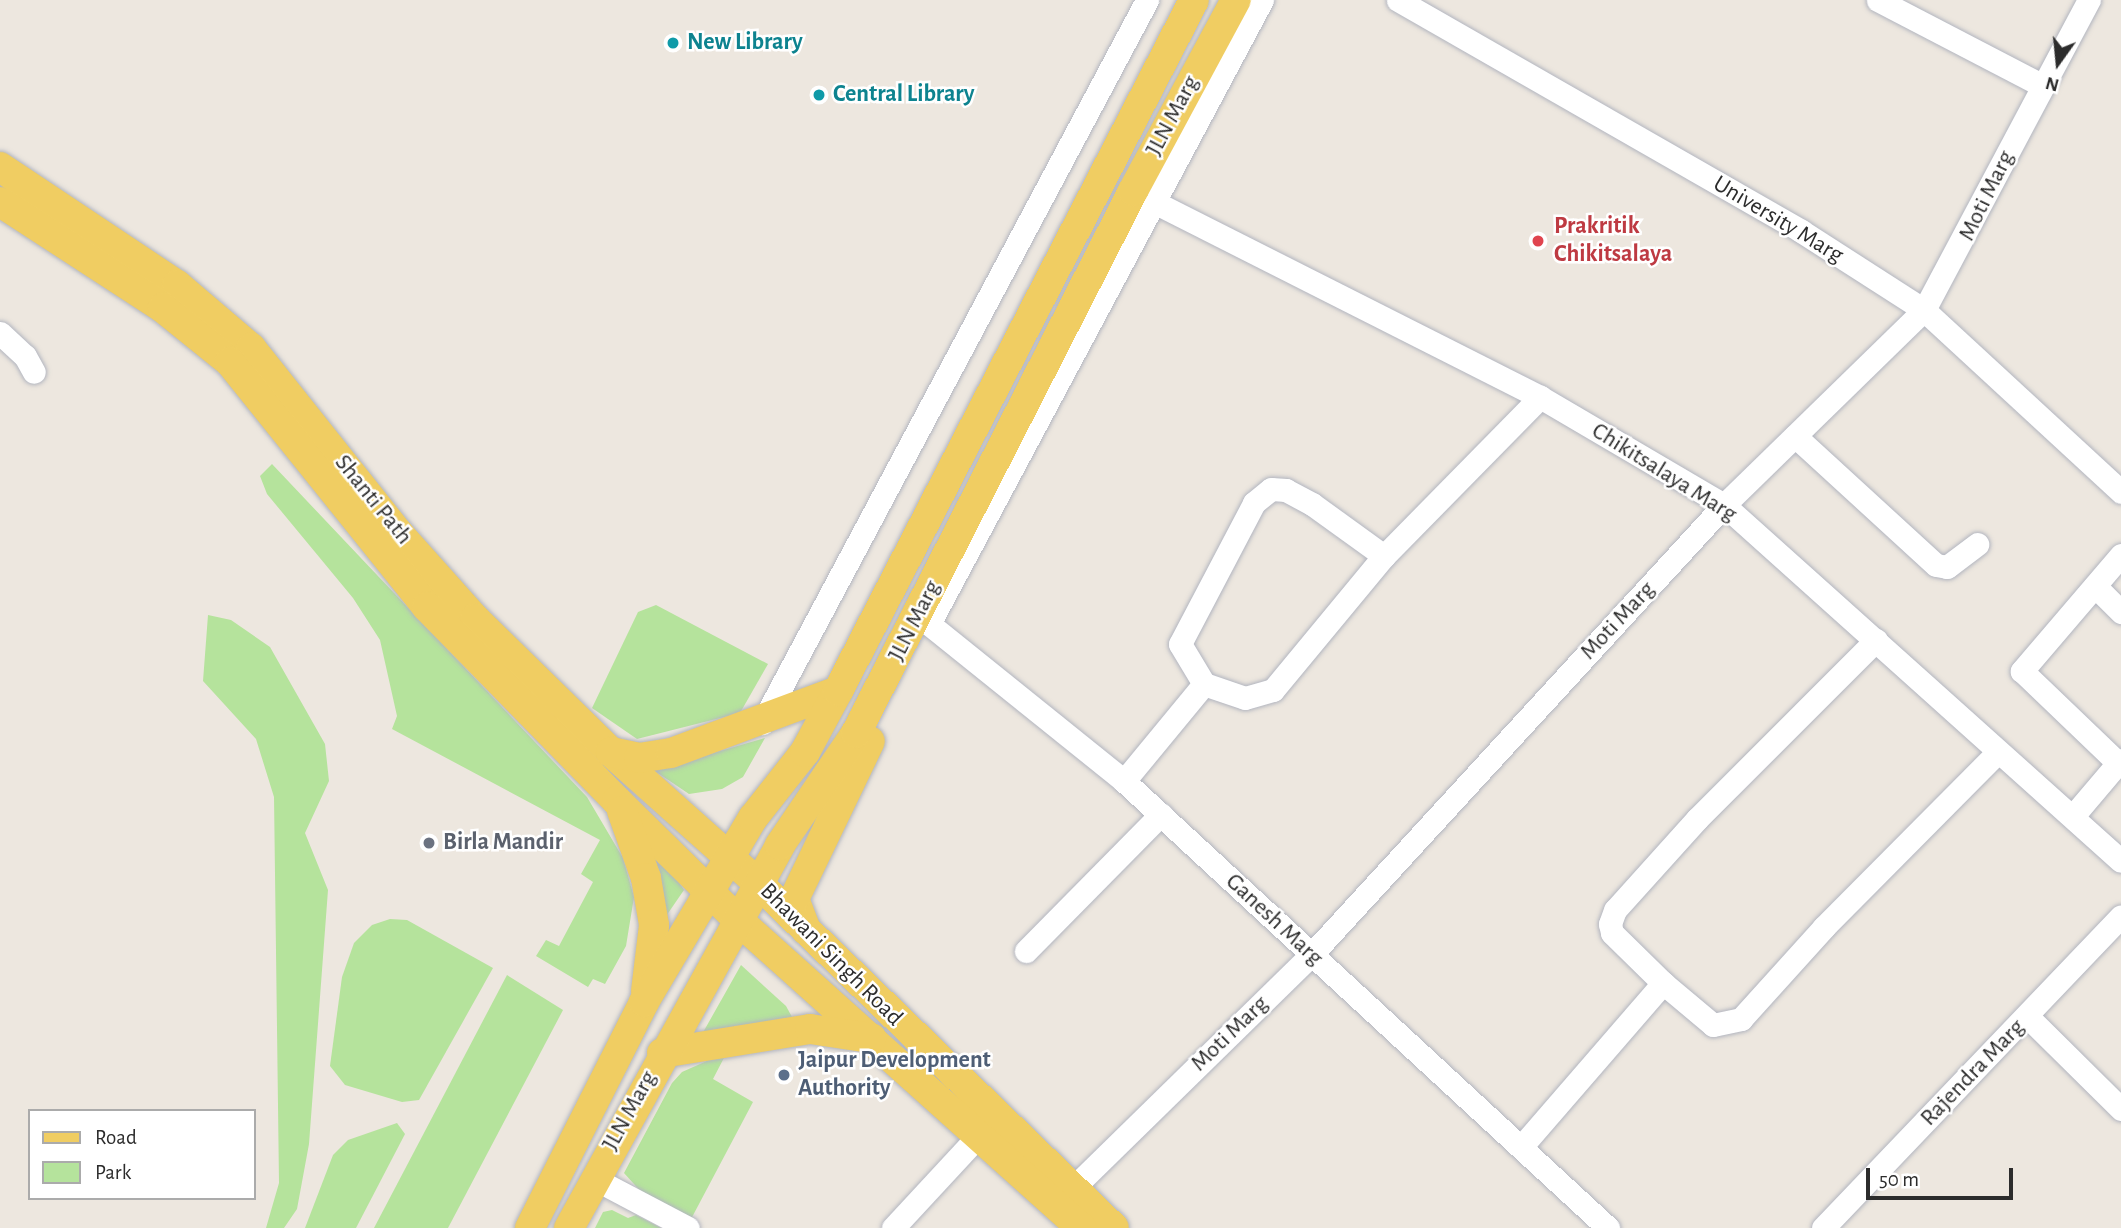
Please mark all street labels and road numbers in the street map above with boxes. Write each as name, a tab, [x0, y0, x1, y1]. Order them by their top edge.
street label: JLN Marg	[1140, 71, 1206, 161]
street label: Moti Marg	[1953, 146, 2021, 246]
street label: University Marg	[1708, 170, 1848, 270]
street label: Chikitsalaya Marg	[1586, 417, 1742, 529]
street label: Shanti Path	[328, 449, 418, 551]
street label: JLN Marg	[882, 576, 948, 666]
street label: Moti Marg	[1575, 576, 1661, 666]
street label: Ganesh Marg	[1219, 868, 1329, 972]
street label: Bhawani Singh Road	[754, 878, 908, 1032]
street label: Moti Marg	[1185, 990, 1275, 1078]
street label: Rajendra Marg	[1915, 1013, 2031, 1133]
street label: JLN Marg	[596, 1066, 664, 1156]

